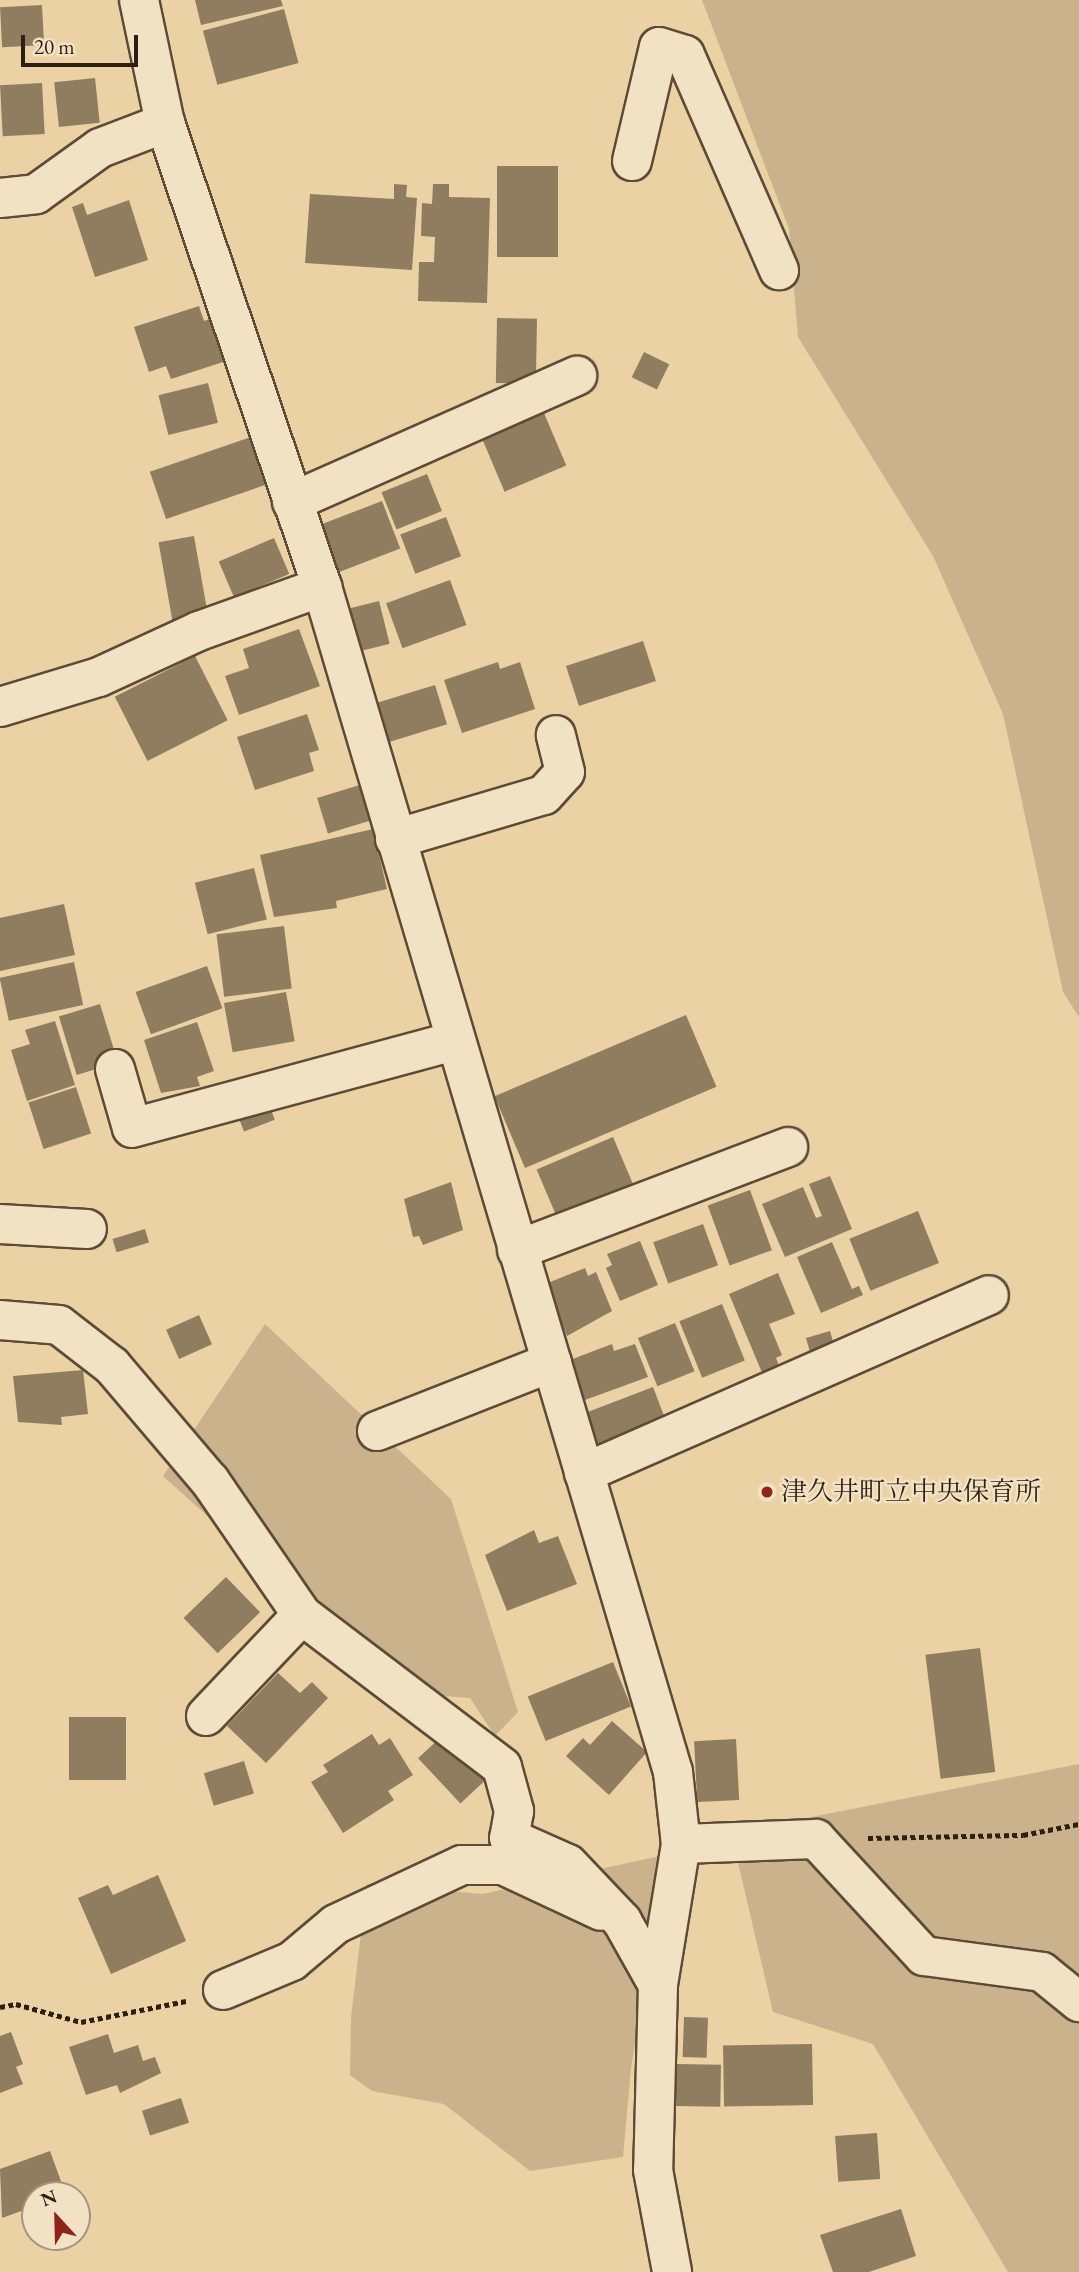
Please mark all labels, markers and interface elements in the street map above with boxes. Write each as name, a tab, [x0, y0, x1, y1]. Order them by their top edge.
scale bar	[24, 21, 142, 65]
text: 20 m	[34, 33, 75, 60]
place label: 津久井町立中央保育所	[781, 1476, 1041, 1508]
marker: 津久井町立中央保育所	[759, 1484, 775, 1500]
north arrow	[21, 2181, 91, 2251]
text: N	[37, 2183, 61, 2212]

